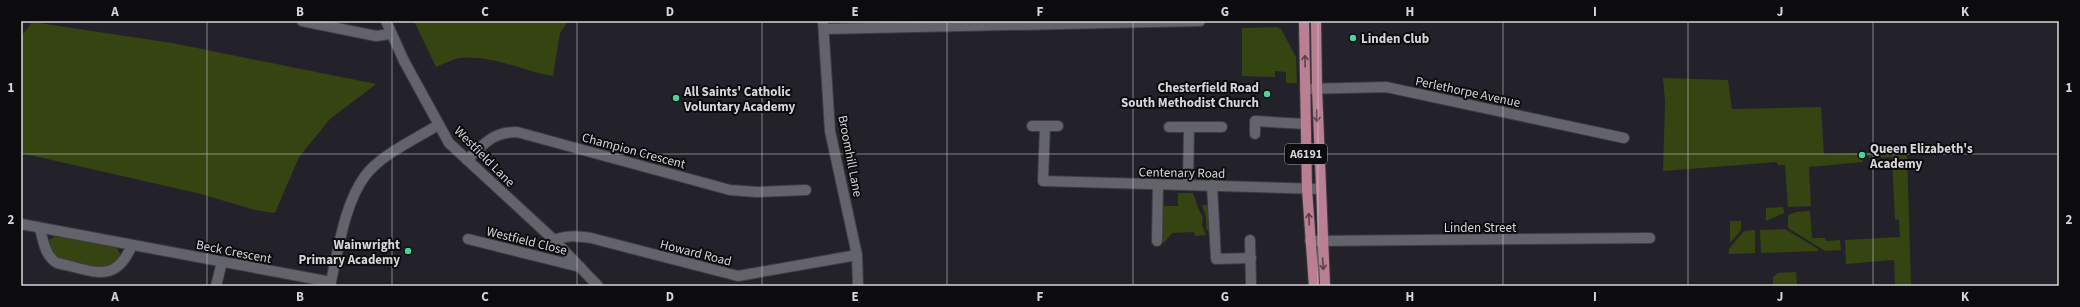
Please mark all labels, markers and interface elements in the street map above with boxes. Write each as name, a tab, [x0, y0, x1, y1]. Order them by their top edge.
text: A	[110, 3, 119, 21]
text: B	[296, 3, 304, 21]
text: C	[481, 3, 489, 21]
text: D	[666, 3, 674, 21]
text: E	[851, 3, 859, 21]
text: F	[1037, 3, 1044, 21]
text: G	[1221, 3, 1229, 21]
text: H	[1406, 3, 1414, 21]
text: I	[1593, 3, 1597, 21]
text: J	[1777, 3, 1783, 21]
text: K	[1961, 3, 1970, 21]
place label: Linden Club	[1361, 30, 1429, 48]
marker: Linden Club	[1348, 33, 1358, 43]
one-way arrow	[1301, 55, 1309, 68]
street label: Perlethorpe Avenue	[1414, 72, 1522, 112]
text: 1	[8, 79, 15, 97]
place label: Chesterfield Road South Methodist Church	[1121, 79, 1259, 112]
text: 1	[2066, 79, 2073, 97]
place label: All Saints' Catholic Voluntary Academy	[683, 83, 796, 116]
marker: Chesterfield Road South Methodist Church	[1262, 89, 1272, 99]
marker: All Saints' Catholic Voluntary Academy	[671, 93, 681, 103]
one-way arrow	[1314, 109, 1321, 122]
street label: Broomhill Lane	[833, 114, 867, 199]
street label: Westfield Lane	[450, 122, 519, 191]
street label: Champion Crescent	[580, 129, 688, 174]
place label: Queen Elizabeth's Academy	[1869, 140, 1973, 173]
road number: A6191	[1285, 144, 1327, 164]
marker: Queen Elizabeth's Academy	[1857, 150, 1867, 160]
street label: Centenary Road	[1138, 163, 1226, 183]
text: 2	[8, 211, 15, 229]
text: 2	[2066, 211, 2073, 229]
one-way arrow	[1305, 213, 1313, 226]
street label: Linden Street	[1444, 219, 1517, 237]
street label: Westfield Close	[485, 222, 569, 260]
street label: Howard Road	[658, 235, 734, 271]
street label: Beck Crescent	[195, 236, 274, 268]
place label: Wainwright Primary Academy	[299, 236, 400, 269]
marker: Wainwright Primary Academy	[403, 246, 413, 256]
one-way arrow	[1319, 257, 1327, 270]
text: A	[110, 288, 119, 306]
text: B	[296, 288, 304, 306]
text: C	[481, 288, 489, 306]
text: D	[666, 288, 674, 306]
text: E	[851, 288, 859, 306]
text: F	[1037, 288, 1044, 306]
text: G	[1221, 288, 1229, 306]
text: H	[1406, 288, 1414, 306]
text: I	[1593, 288, 1597, 306]
text: J	[1777, 288, 1783, 306]
text: K	[1961, 288, 1970, 306]

